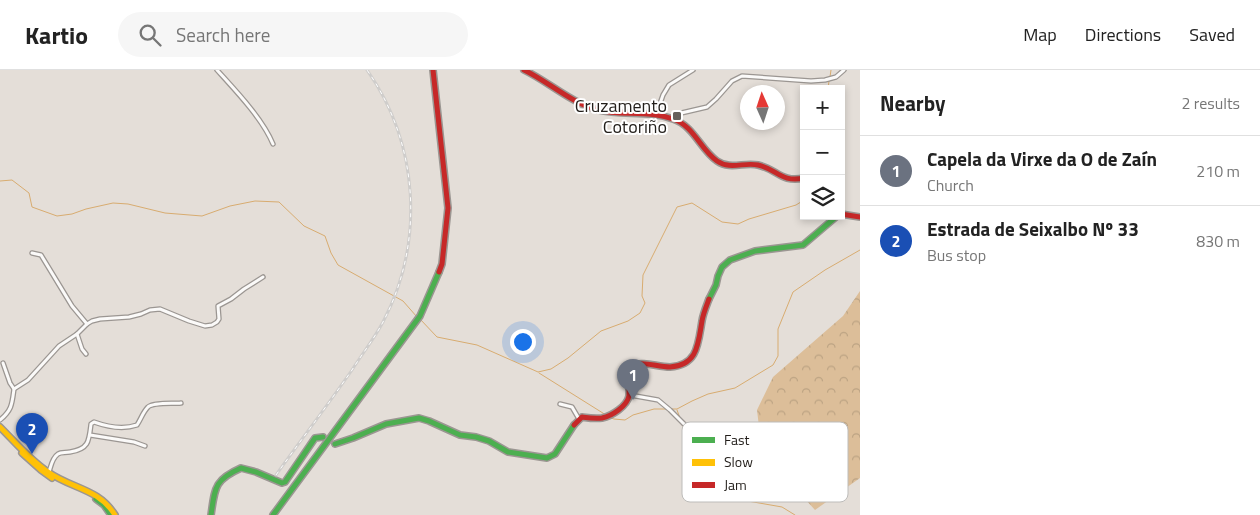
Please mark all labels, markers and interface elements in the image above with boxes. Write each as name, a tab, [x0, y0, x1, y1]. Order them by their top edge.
search box	[118, 12, 468, 57]
text: Kartio	[25, 17, 88, 53]
text: Search here	[176, 20, 270, 49]
icon: search	[136, 21, 164, 49]
text: Map	[1023, 21, 1057, 48]
text: Directions	[1085, 21, 1161, 48]
text: Saved	[1189, 21, 1235, 48]
north arrow	[740, 85, 785, 130]
map controls	[800, 85, 845, 220]
button: +	[800, 85, 845, 130]
text: Nearby	[880, 87, 945, 119]
text: 2 results	[1181, 91, 1240, 115]
place label: Cruzamento Cotoriño	[575, 92, 667, 140]
marker: Cruzamento Cotoriño	[671, 110, 683, 122]
button: −	[800, 130, 845, 175]
text: Capela da Virxe da O de Zaín	[927, 144, 1157, 173]
text: 1	[892, 159, 900, 183]
text: 210 m	[1196, 159, 1240, 183]
text: Church	[927, 173, 974, 197]
button: layers	[800, 175, 845, 220]
text: Estrada de Seixalbo Nº 33	[927, 214, 1139, 243]
text: 2	[892, 229, 900, 253]
text: 830 m	[1196, 229, 1240, 253]
text: Bus stop	[927, 243, 986, 267]
your location	[510, 329, 536, 355]
pin: 1	[617, 359, 649, 400]
pin: 2	[16, 413, 48, 454]
legend	[682, 422, 848, 502]
text: Fast	[724, 429, 749, 450]
text: Slow	[724, 451, 753, 472]
text: Jam	[724, 474, 747, 495]

